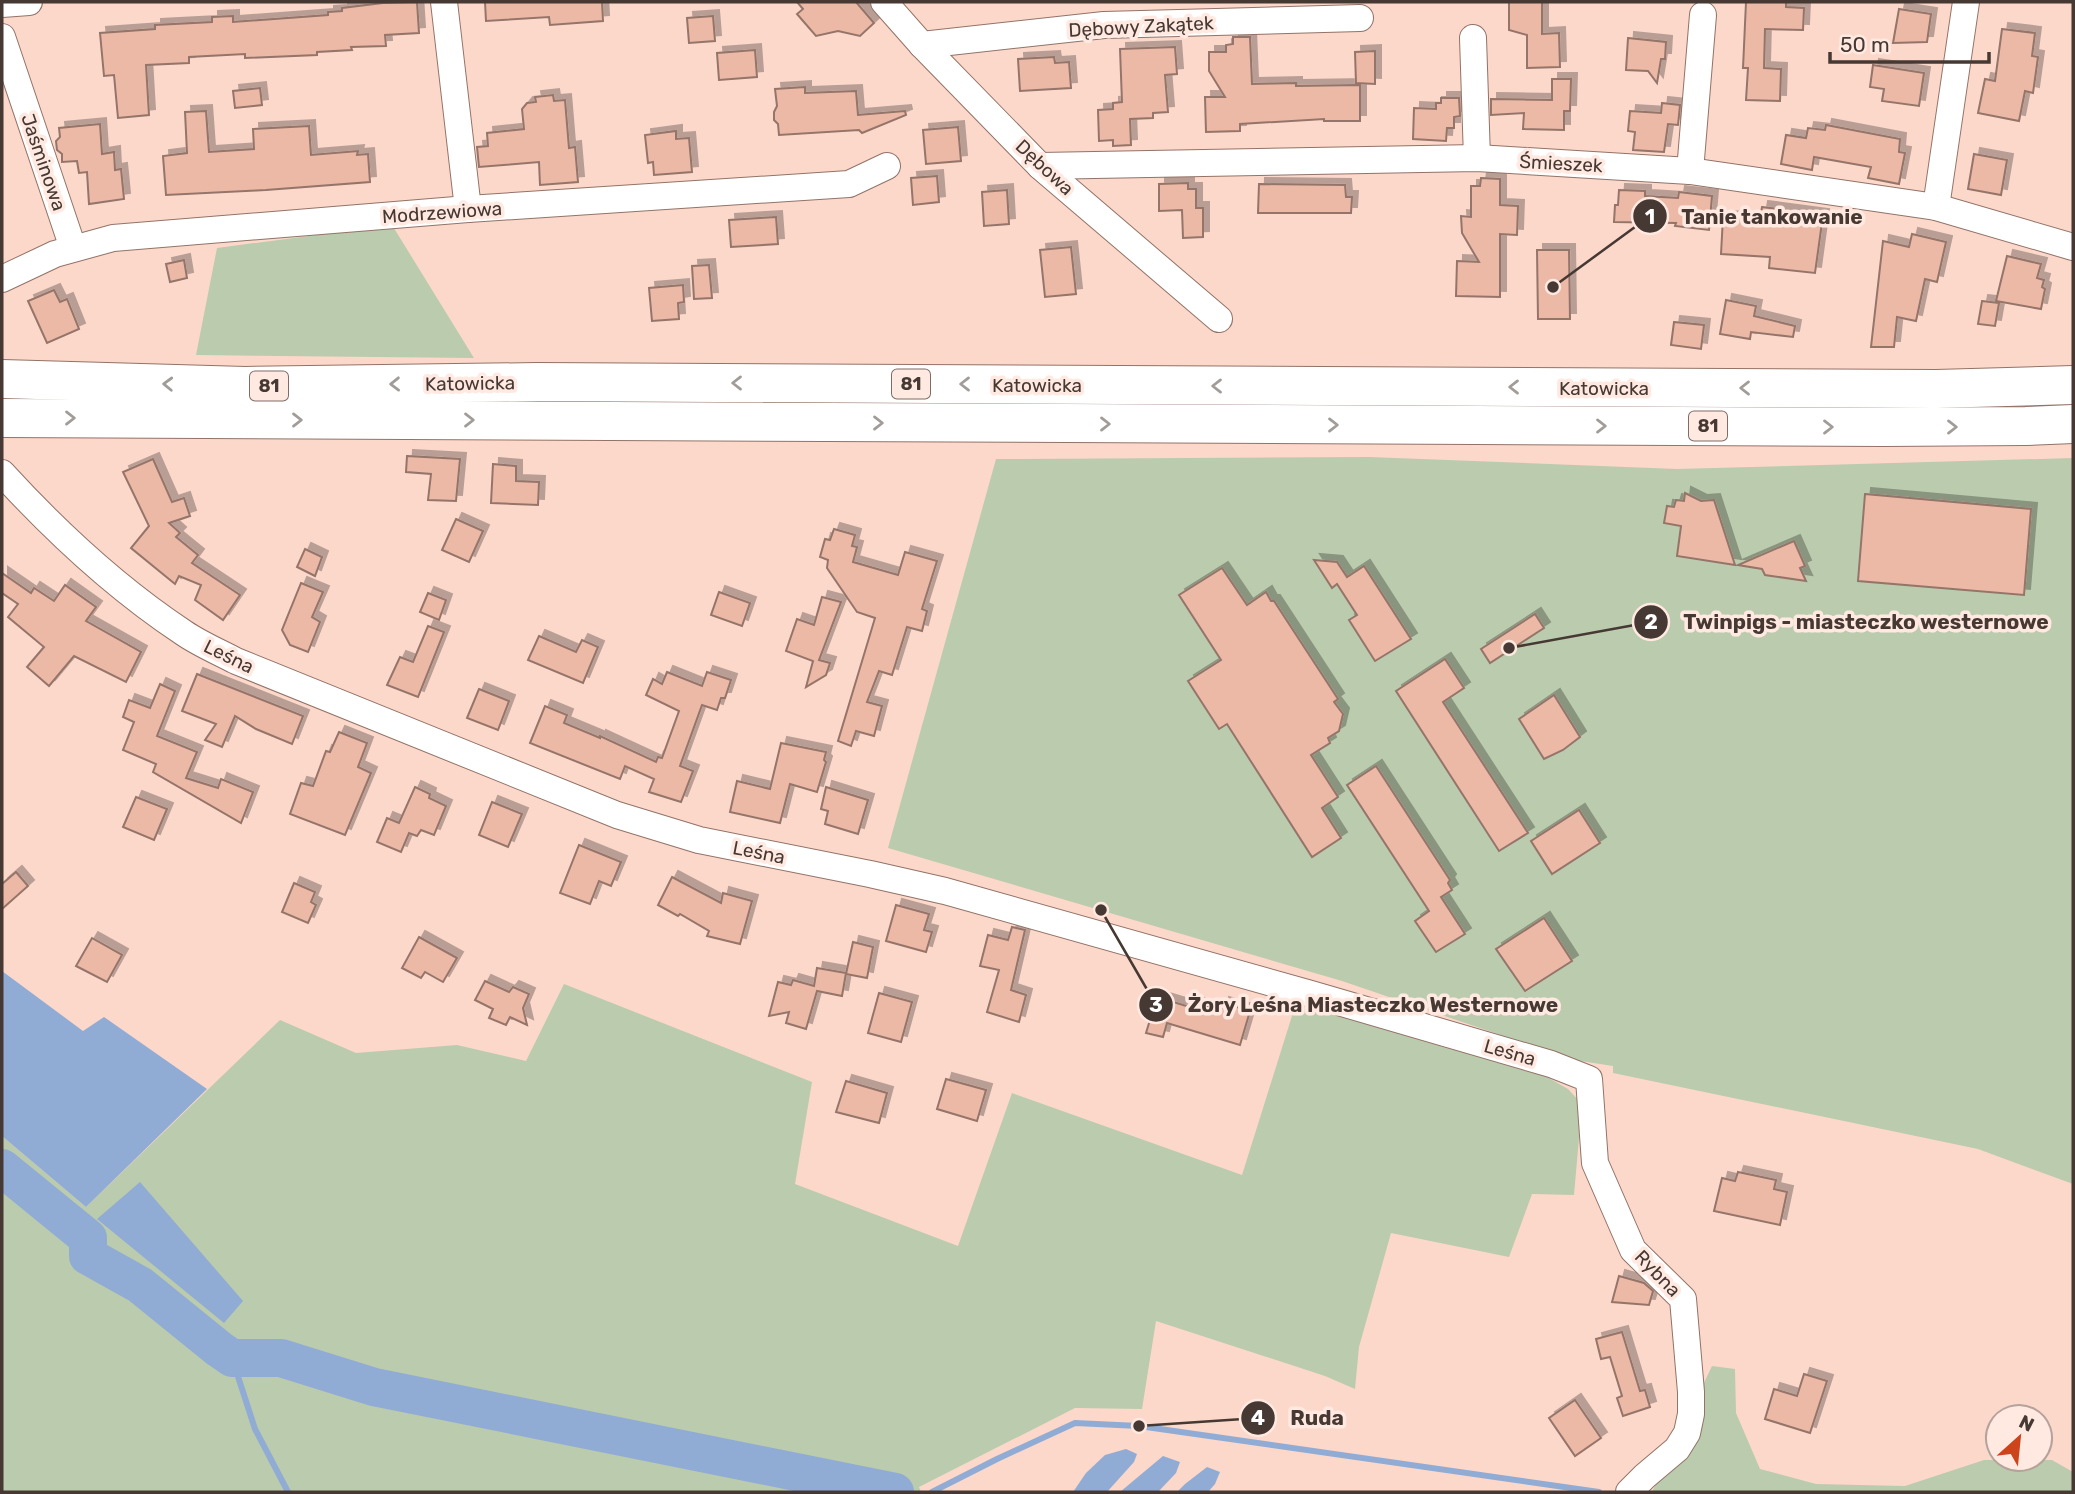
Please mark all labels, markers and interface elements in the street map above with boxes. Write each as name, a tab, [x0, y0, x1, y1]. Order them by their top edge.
street label: Dębowy Zakątek	[1068, 11, 1214, 42]
scale bar	[1830, 21, 1989, 65]
text: 50 m	[1840, 32, 1890, 57]
street label: Jaśminowa	[16, 111, 71, 214]
street label: Dębowa	[1011, 135, 1079, 200]
street label: Śmieszek	[1519, 150, 1604, 177]
callout: Tanie tankowanie	[1632, 195, 1877, 237]
street label: Modrzewiowa	[381, 197, 503, 228]
text: 1	[1645, 204, 1655, 229]
text: Tanie tankowanie	[1681, 204, 1863, 229]
road number: 81	[892, 370, 930, 398]
street label: Katowicka	[425, 371, 515, 396]
road number: 81	[250, 372, 288, 400]
street label: Katowicka	[992, 374, 1082, 397]
one-way arrow	[731, 375, 742, 391]
one-way arrow	[162, 376, 172, 392]
one-way arrow	[389, 376, 400, 392]
one-way arrow	[959, 376, 969, 392]
street label: Katowicka	[1559, 377, 1649, 400]
one-way arrow	[1211, 378, 1221, 394]
one-way arrow	[1508, 379, 1519, 395]
one-way arrow	[1739, 380, 1750, 396]
one-way arrow	[65, 410, 76, 426]
one-way arrow	[292, 412, 303, 427]
one-way arrow	[464, 412, 475, 428]
road number: 81	[1689, 412, 1727, 440]
one-way arrow	[873, 415, 884, 430]
one-way arrow	[1100, 416, 1111, 431]
one-way arrow	[1328, 417, 1339, 432]
one-way arrow	[1596, 418, 1607, 434]
one-way arrow	[1824, 419, 1834, 435]
one-way arrow	[1948, 419, 1958, 435]
callout: Twinpigs - miasteczko westernowe	[1634, 601, 2063, 643]
text: 2	[1644, 609, 1658, 634]
text: Twinpigs - miasteczko westernowe	[1683, 609, 2049, 634]
street label: Leśna	[200, 635, 258, 678]
street label: Leśna	[731, 836, 787, 869]
callout: Żory Leśna Miasteczko Westernowe	[1138, 984, 1572, 1026]
text: 3	[1149, 992, 1163, 1017]
text: Żory Leśna Miasteczko Westernowe	[1188, 992, 1558, 1017]
street label: Leśna	[1481, 1034, 1538, 1071]
street label: Rybna	[1630, 1245, 1685, 1302]
callout: Ruda	[1241, 1397, 1358, 1439]
north arrow	[1984, 1403, 2054, 1473]
text: 4	[1251, 1405, 1265, 1430]
text: Ruda	[1290, 1405, 1344, 1430]
text: N	[2015, 1410, 2038, 1437]

